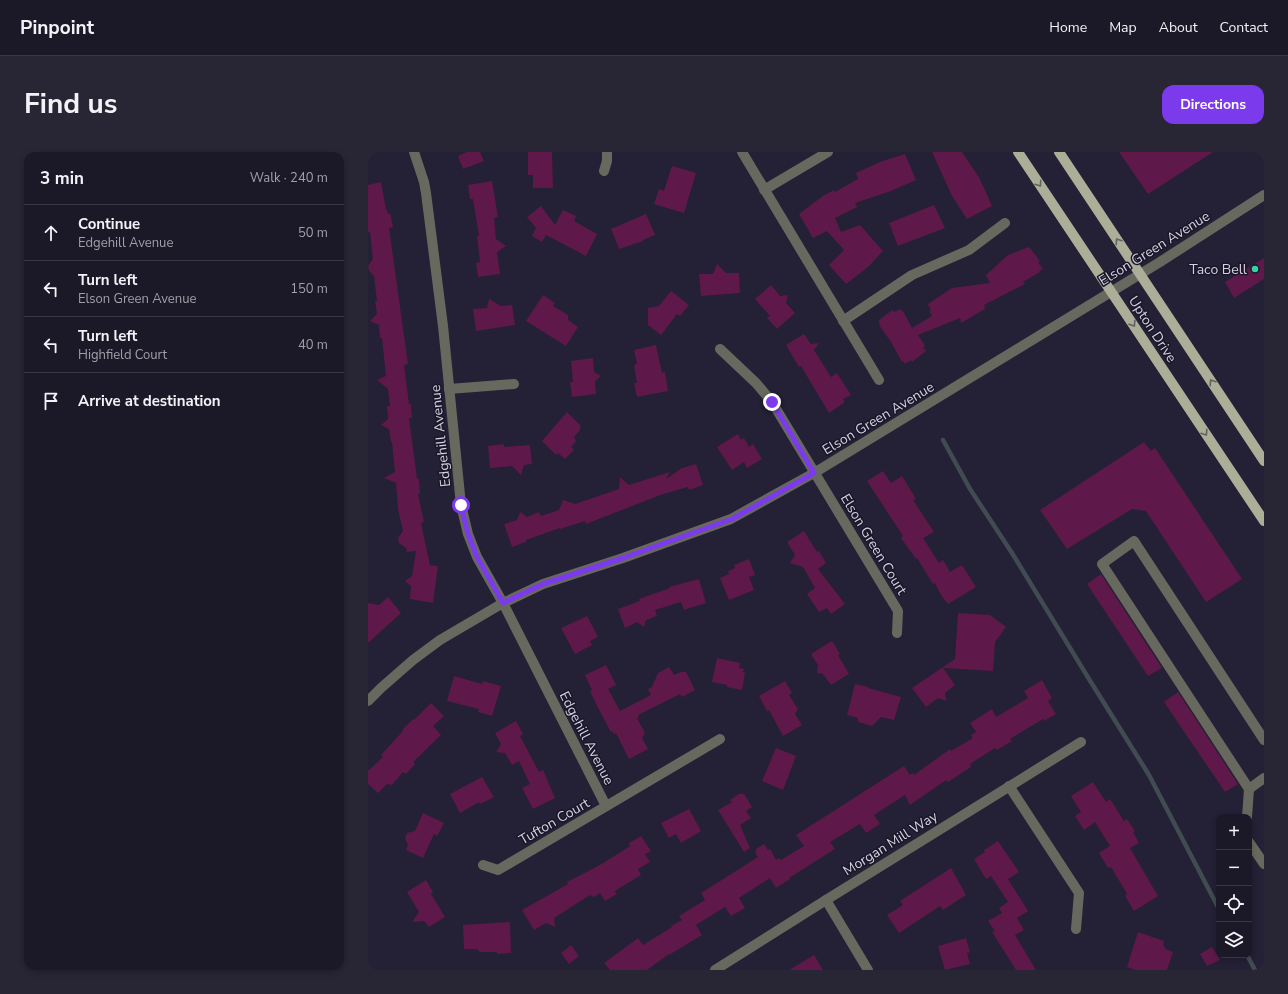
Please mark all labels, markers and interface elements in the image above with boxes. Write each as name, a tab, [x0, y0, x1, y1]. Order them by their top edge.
text: Pinpoint	[20, 15, 94, 41]
text: Home	[1049, 18, 1087, 37]
text: Map	[1109, 18, 1137, 37]
text: About	[1159, 18, 1198, 37]
text: Contact	[1220, 18, 1268, 37]
text: Find us	[24, 85, 118, 123]
button: Directions	[1162, 85, 1264, 124]
text: 3 min	[40, 167, 84, 190]
text: Walk · 240 m	[250, 169, 328, 187]
one-way arrow	[1035, 180, 1042, 187]
street label: Elson Green Avenue	[1095, 207, 1213, 290]
text: Continue	[78, 214, 140, 234]
icon: ahead	[40, 222, 62, 244]
text: 50 m	[298, 224, 328, 242]
text: Edgehill Avenue	[78, 234, 173, 252]
one-way arrow	[1116, 238, 1123, 245]
place label: Taco Bell	[1189, 260, 1248, 279]
marker: Taco Bell	[1250, 264, 1260, 274]
text: Turn left	[78, 270, 137, 290]
icon: left	[40, 278, 62, 300]
text: 150 m	[290, 280, 328, 298]
text: Elson Green Avenue	[78, 290, 196, 308]
street label: Upton Drive	[1124, 292, 1181, 366]
one-way arrow	[1129, 320, 1136, 327]
text: Turn left	[78, 326, 137, 346]
icon: left	[40, 334, 62, 356]
text: 40 m	[298, 336, 328, 354]
text: Highfield Court	[78, 346, 167, 364]
street label: Elson Green Avenue	[819, 377, 938, 459]
one-way arrow	[1209, 379, 1217, 386]
street label: Edgehill Avenue	[426, 384, 455, 488]
icon: arrive	[40, 390, 62, 412]
text: Arrive at destination	[78, 391, 221, 411]
route end	[763, 393, 781, 411]
one-way arrow	[1200, 429, 1208, 436]
street label: Elson Green Court	[836, 490, 911, 598]
route start	[452, 496, 470, 514]
street label: Edgehill Avenue	[555, 688, 618, 788]
street label: Tufton Court	[515, 794, 593, 849]
street label: Morgan Mill Way	[839, 806, 942, 880]
map controls	[1216, 814, 1252, 958]
button: +	[1216, 814, 1252, 850]
button: −	[1216, 850, 1252, 886]
button: locate	[1216, 886, 1252, 922]
button: layers	[1216, 922, 1252, 958]

